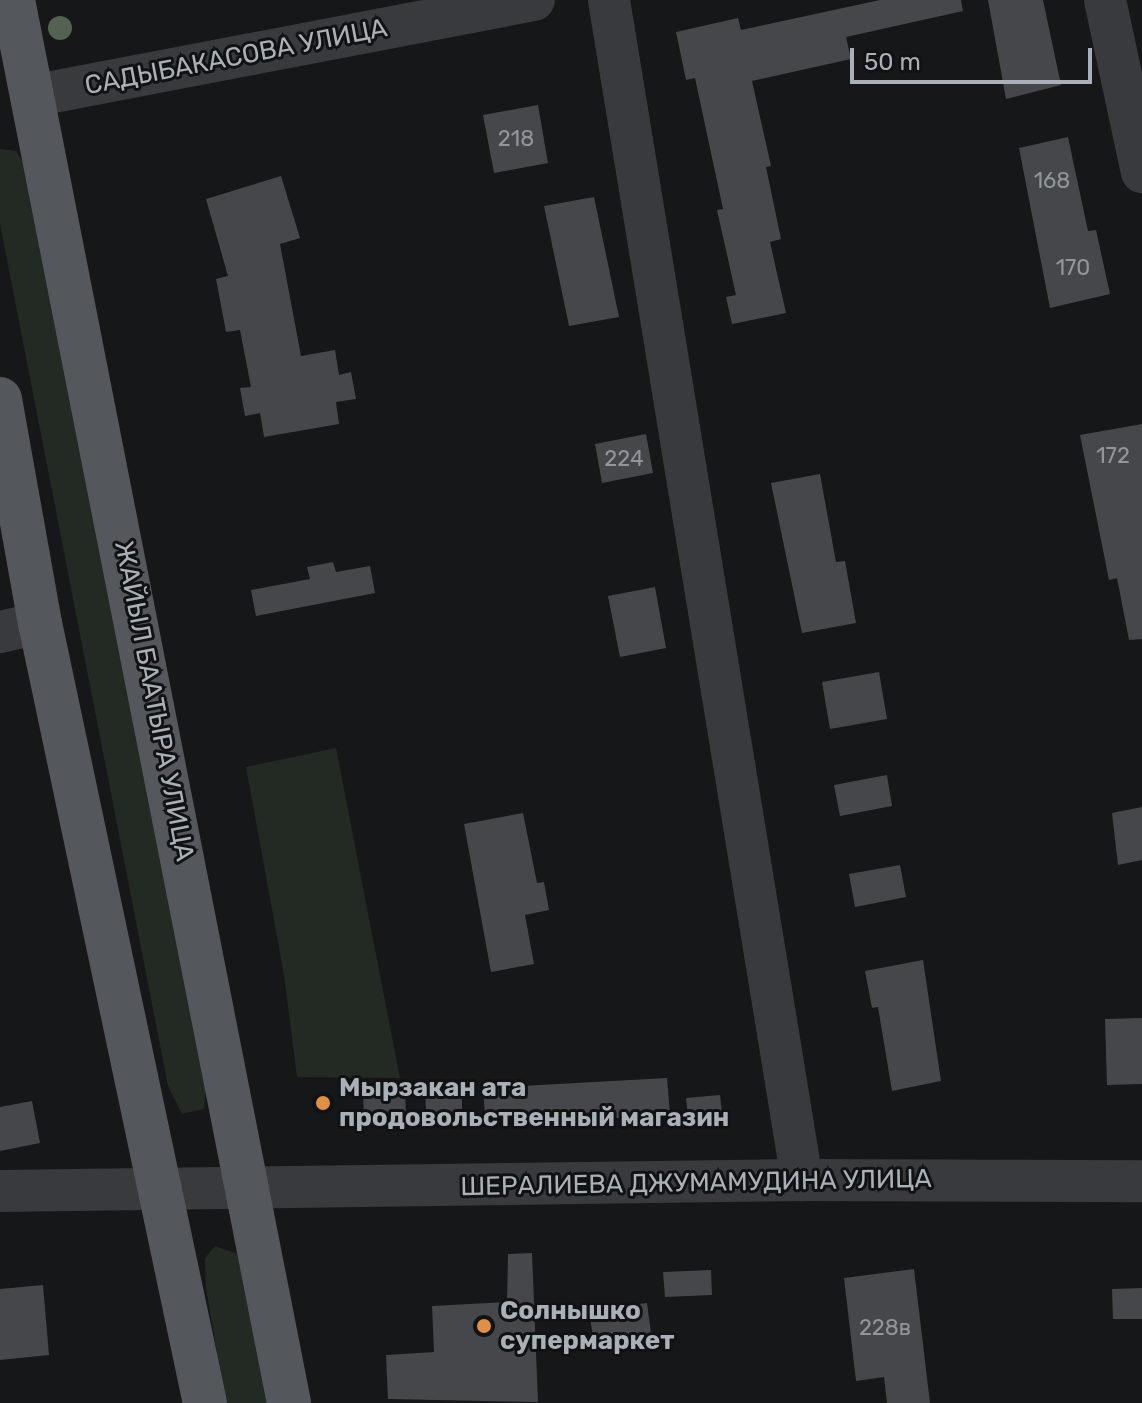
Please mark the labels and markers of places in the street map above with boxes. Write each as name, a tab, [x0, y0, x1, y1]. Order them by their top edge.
place label: Мырзакан ата продовольственный магазин	[339, 1072, 729, 1134]
marker: Мырзакан ата продовольственный магазин	[314, 1094, 332, 1112]
place label: Солнышко супермаркет	[500, 1295, 674, 1356]
marker: Солнышко супермаркет	[475, 1317, 493, 1335]

